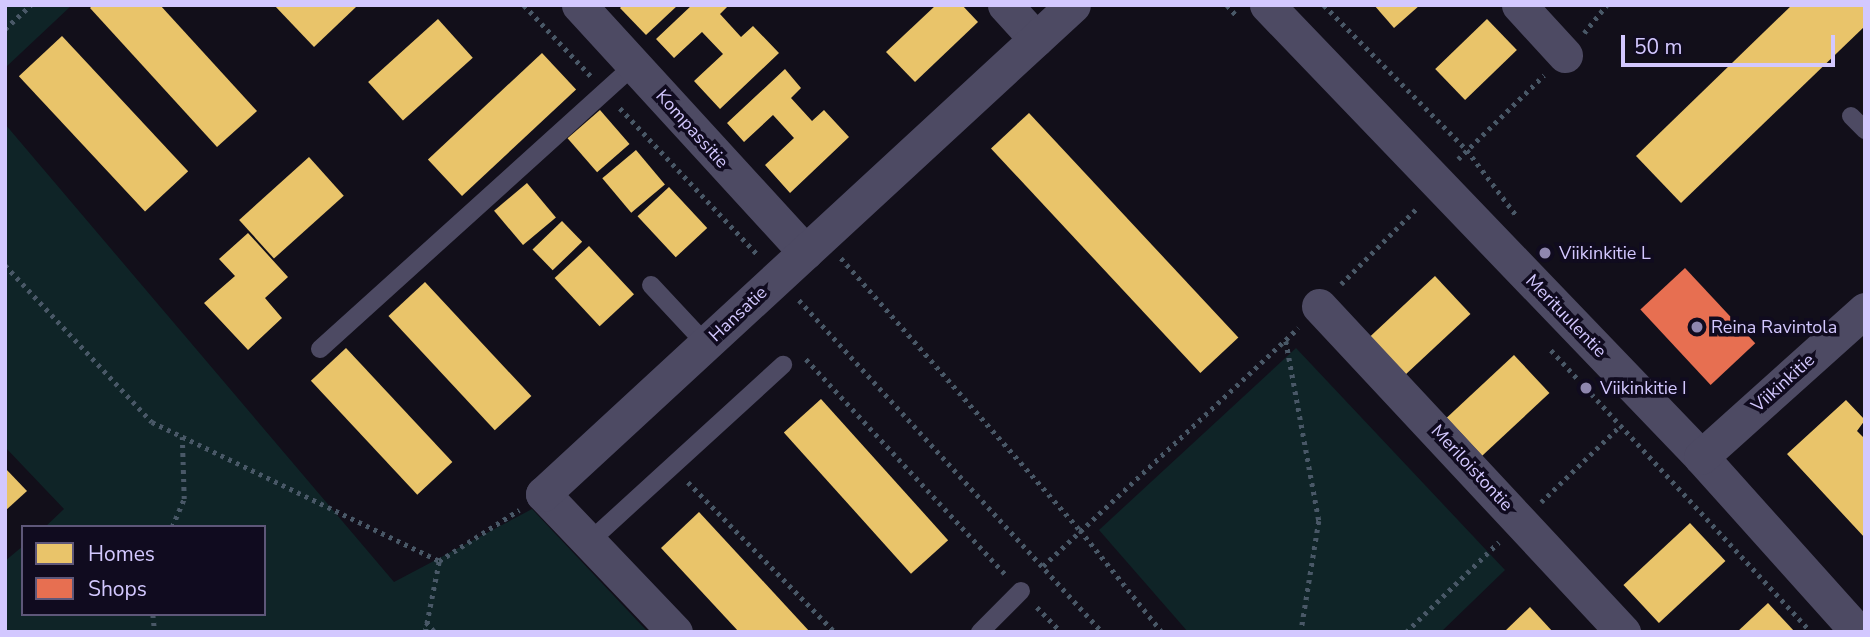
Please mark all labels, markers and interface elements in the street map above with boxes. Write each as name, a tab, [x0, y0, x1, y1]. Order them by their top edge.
scale bar	[1625, 21, 1839, 65]
text: 50 m	[1634, 33, 1683, 61]
street label: Kompassitie	[651, 85, 733, 173]
place label: Viikinkitie L	[1559, 242, 1651, 264]
marker: Viikinkitie L	[1537, 245, 1553, 261]
street label: Merituulentie	[1521, 270, 1611, 362]
street label: Hansatie	[704, 282, 772, 346]
place label: Reina Ravintola	[1711, 316, 1837, 338]
marker: Reina Ravintola	[1689, 319, 1705, 335]
street label: Viikinkitie	[1747, 349, 1819, 417]
place label: Viikinkitie I	[1600, 377, 1687, 399]
marker: Viikinkitie I	[1578, 380, 1594, 396]
street label: Meriloistontie	[1427, 420, 1517, 516]
legend	[21, 525, 266, 616]
text: Homes	[88, 540, 155, 568]
text: Shops	[88, 575, 147, 603]

